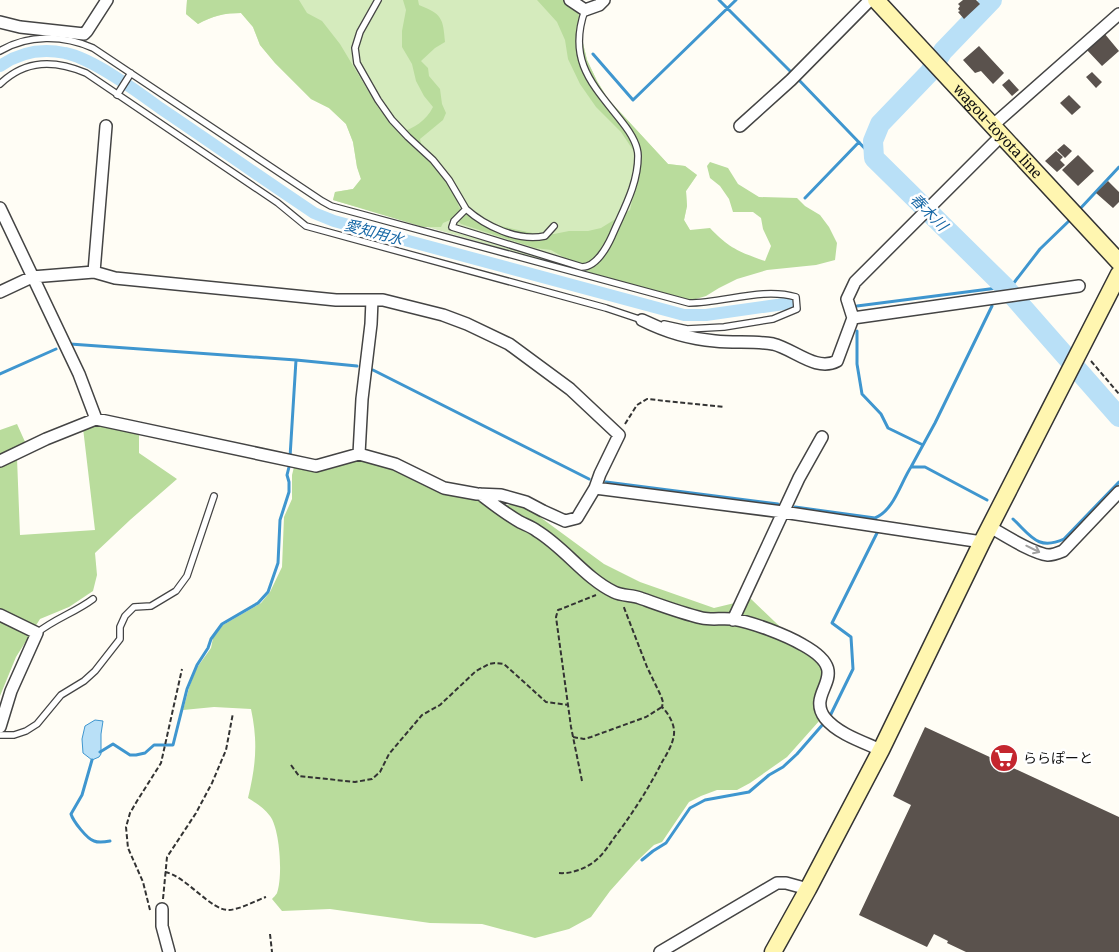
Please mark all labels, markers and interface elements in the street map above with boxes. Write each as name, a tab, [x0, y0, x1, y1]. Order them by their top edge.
street label: wagou-toyota line	[949, 80, 1046, 182]
water label: 春木川	[906, 189, 953, 236]
water label: 愛知用水	[343, 215, 407, 249]
one-way arrow	[1025, 545, 1040, 554]
supermarket icon: ららぽーと	[989, 743, 1019, 773]
place label: ららぽーと	[1023, 749, 1093, 767]

